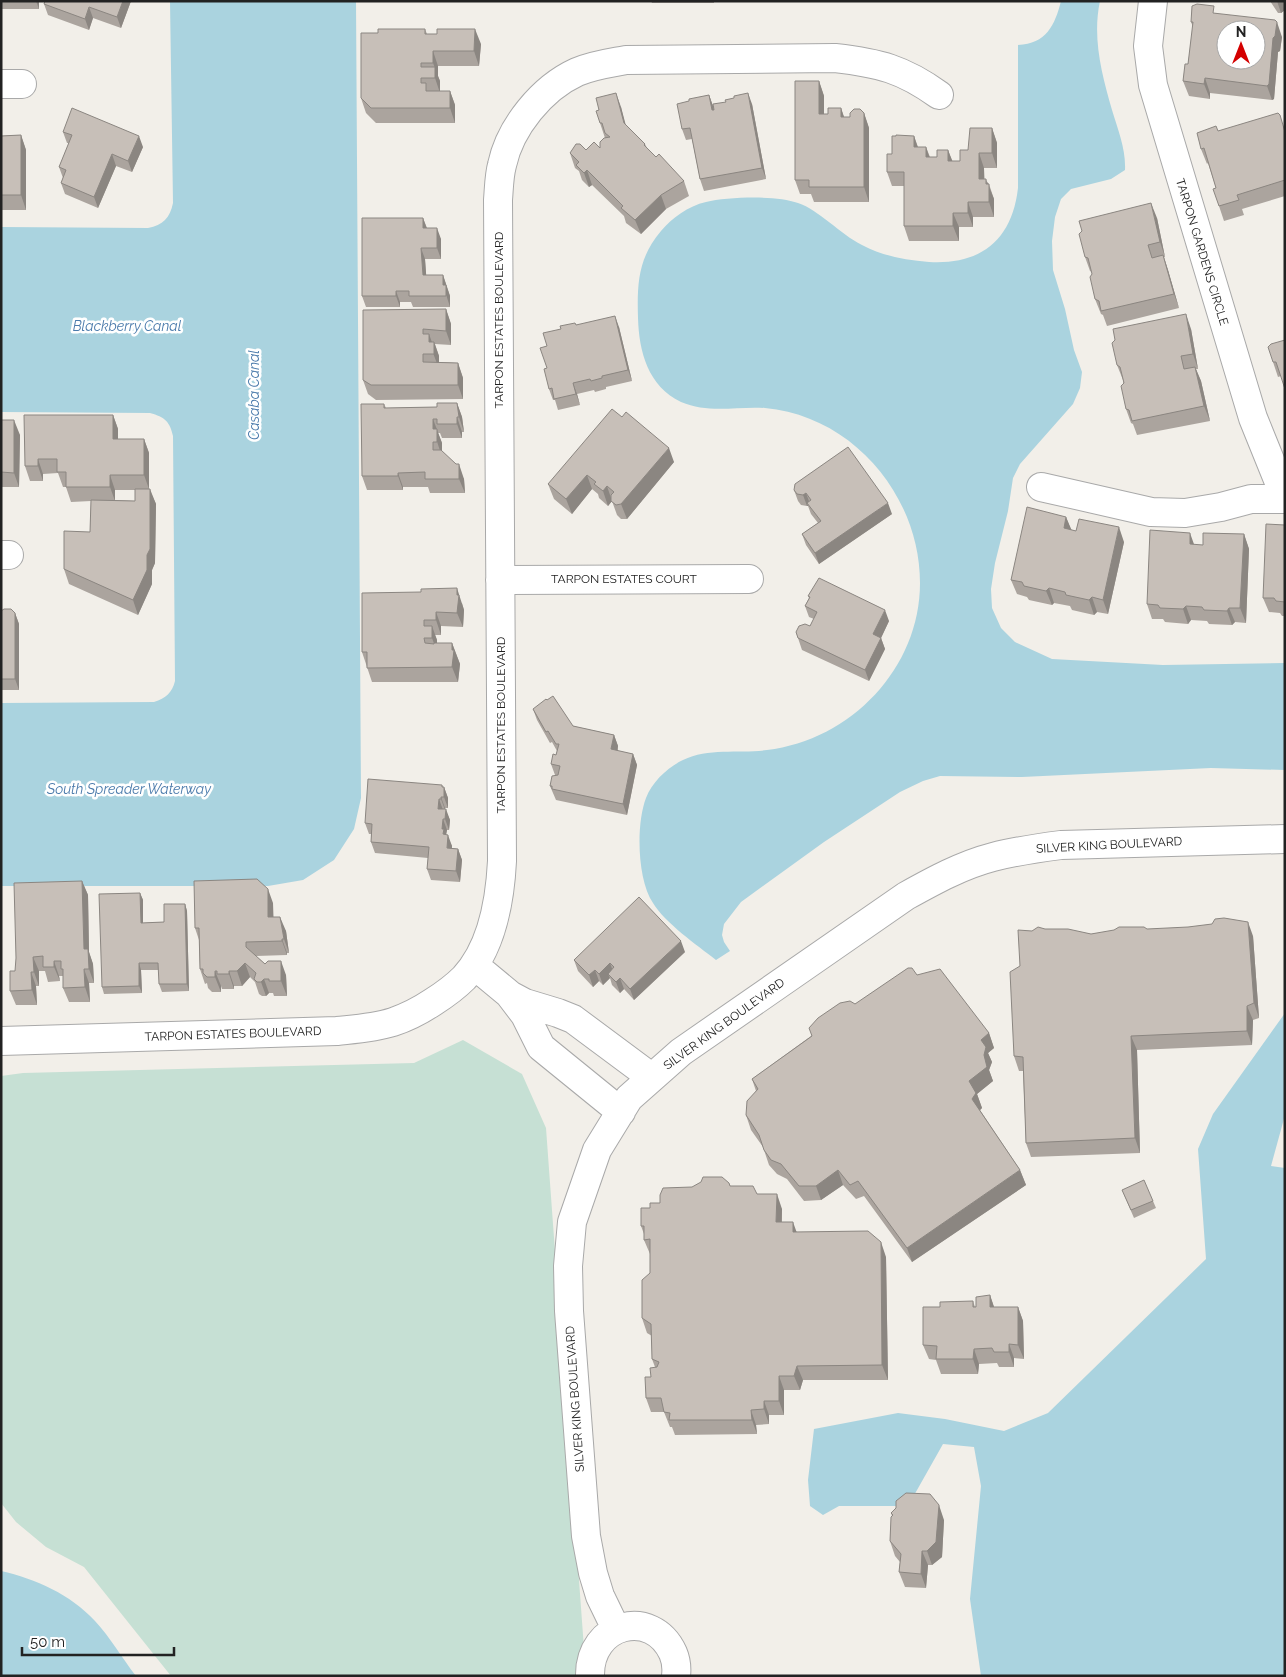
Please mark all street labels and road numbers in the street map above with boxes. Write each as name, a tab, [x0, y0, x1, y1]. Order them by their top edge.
street label: TARPON GARDENS CIRCLE	[1173, 177, 1231, 327]
street label: TARPON ESTATES BOULEVARD	[492, 231, 506, 408]
street label: TARPON ESTATES COURT	[551, 572, 698, 586]
street label: TARPON ESTATES BOULEVARD	[494, 636, 508, 813]
street label: SILVER KING BOULEVARD	[1036, 834, 1183, 856]
street label: SILVER KING BOULEVARD	[661, 975, 788, 1073]
street label: TARPON ESTATES BOULEVARD	[144, 1024, 322, 1044]
street label: SILVER KING BOULEVARD	[563, 1325, 587, 1472]

